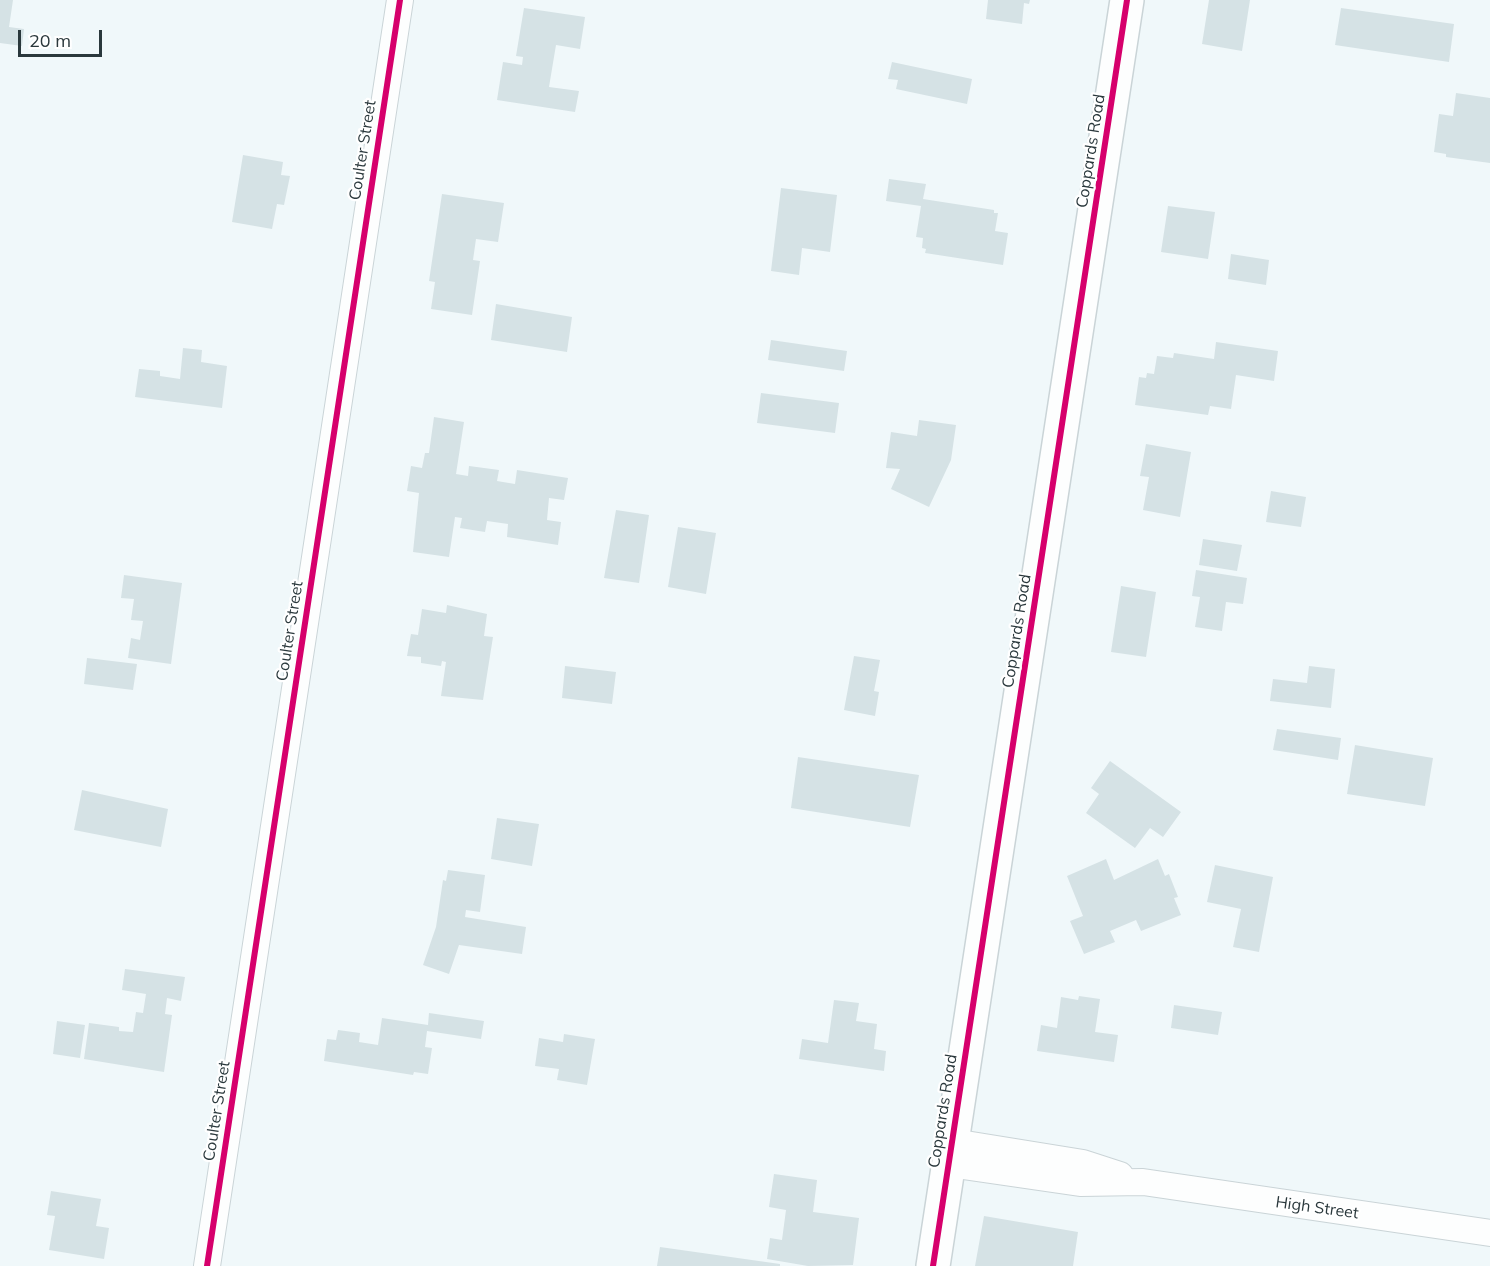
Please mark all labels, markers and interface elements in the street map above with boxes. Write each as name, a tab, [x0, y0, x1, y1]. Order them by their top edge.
scale bar	[21, 18, 105, 56]
text: 20 m	[29, 29, 71, 52]
street label: Coppards Road	[1073, 93, 1109, 209]
street label: Coulter Street	[346, 99, 380, 201]
street label: Coppards Road	[999, 573, 1035, 689]
street label: Coulter Street	[273, 580, 307, 682]
street label: Coppards Road	[925, 1053, 961, 1169]
street label: Coulter Street	[200, 1060, 234, 1162]
street label: High Street	[1274, 1193, 1360, 1223]

